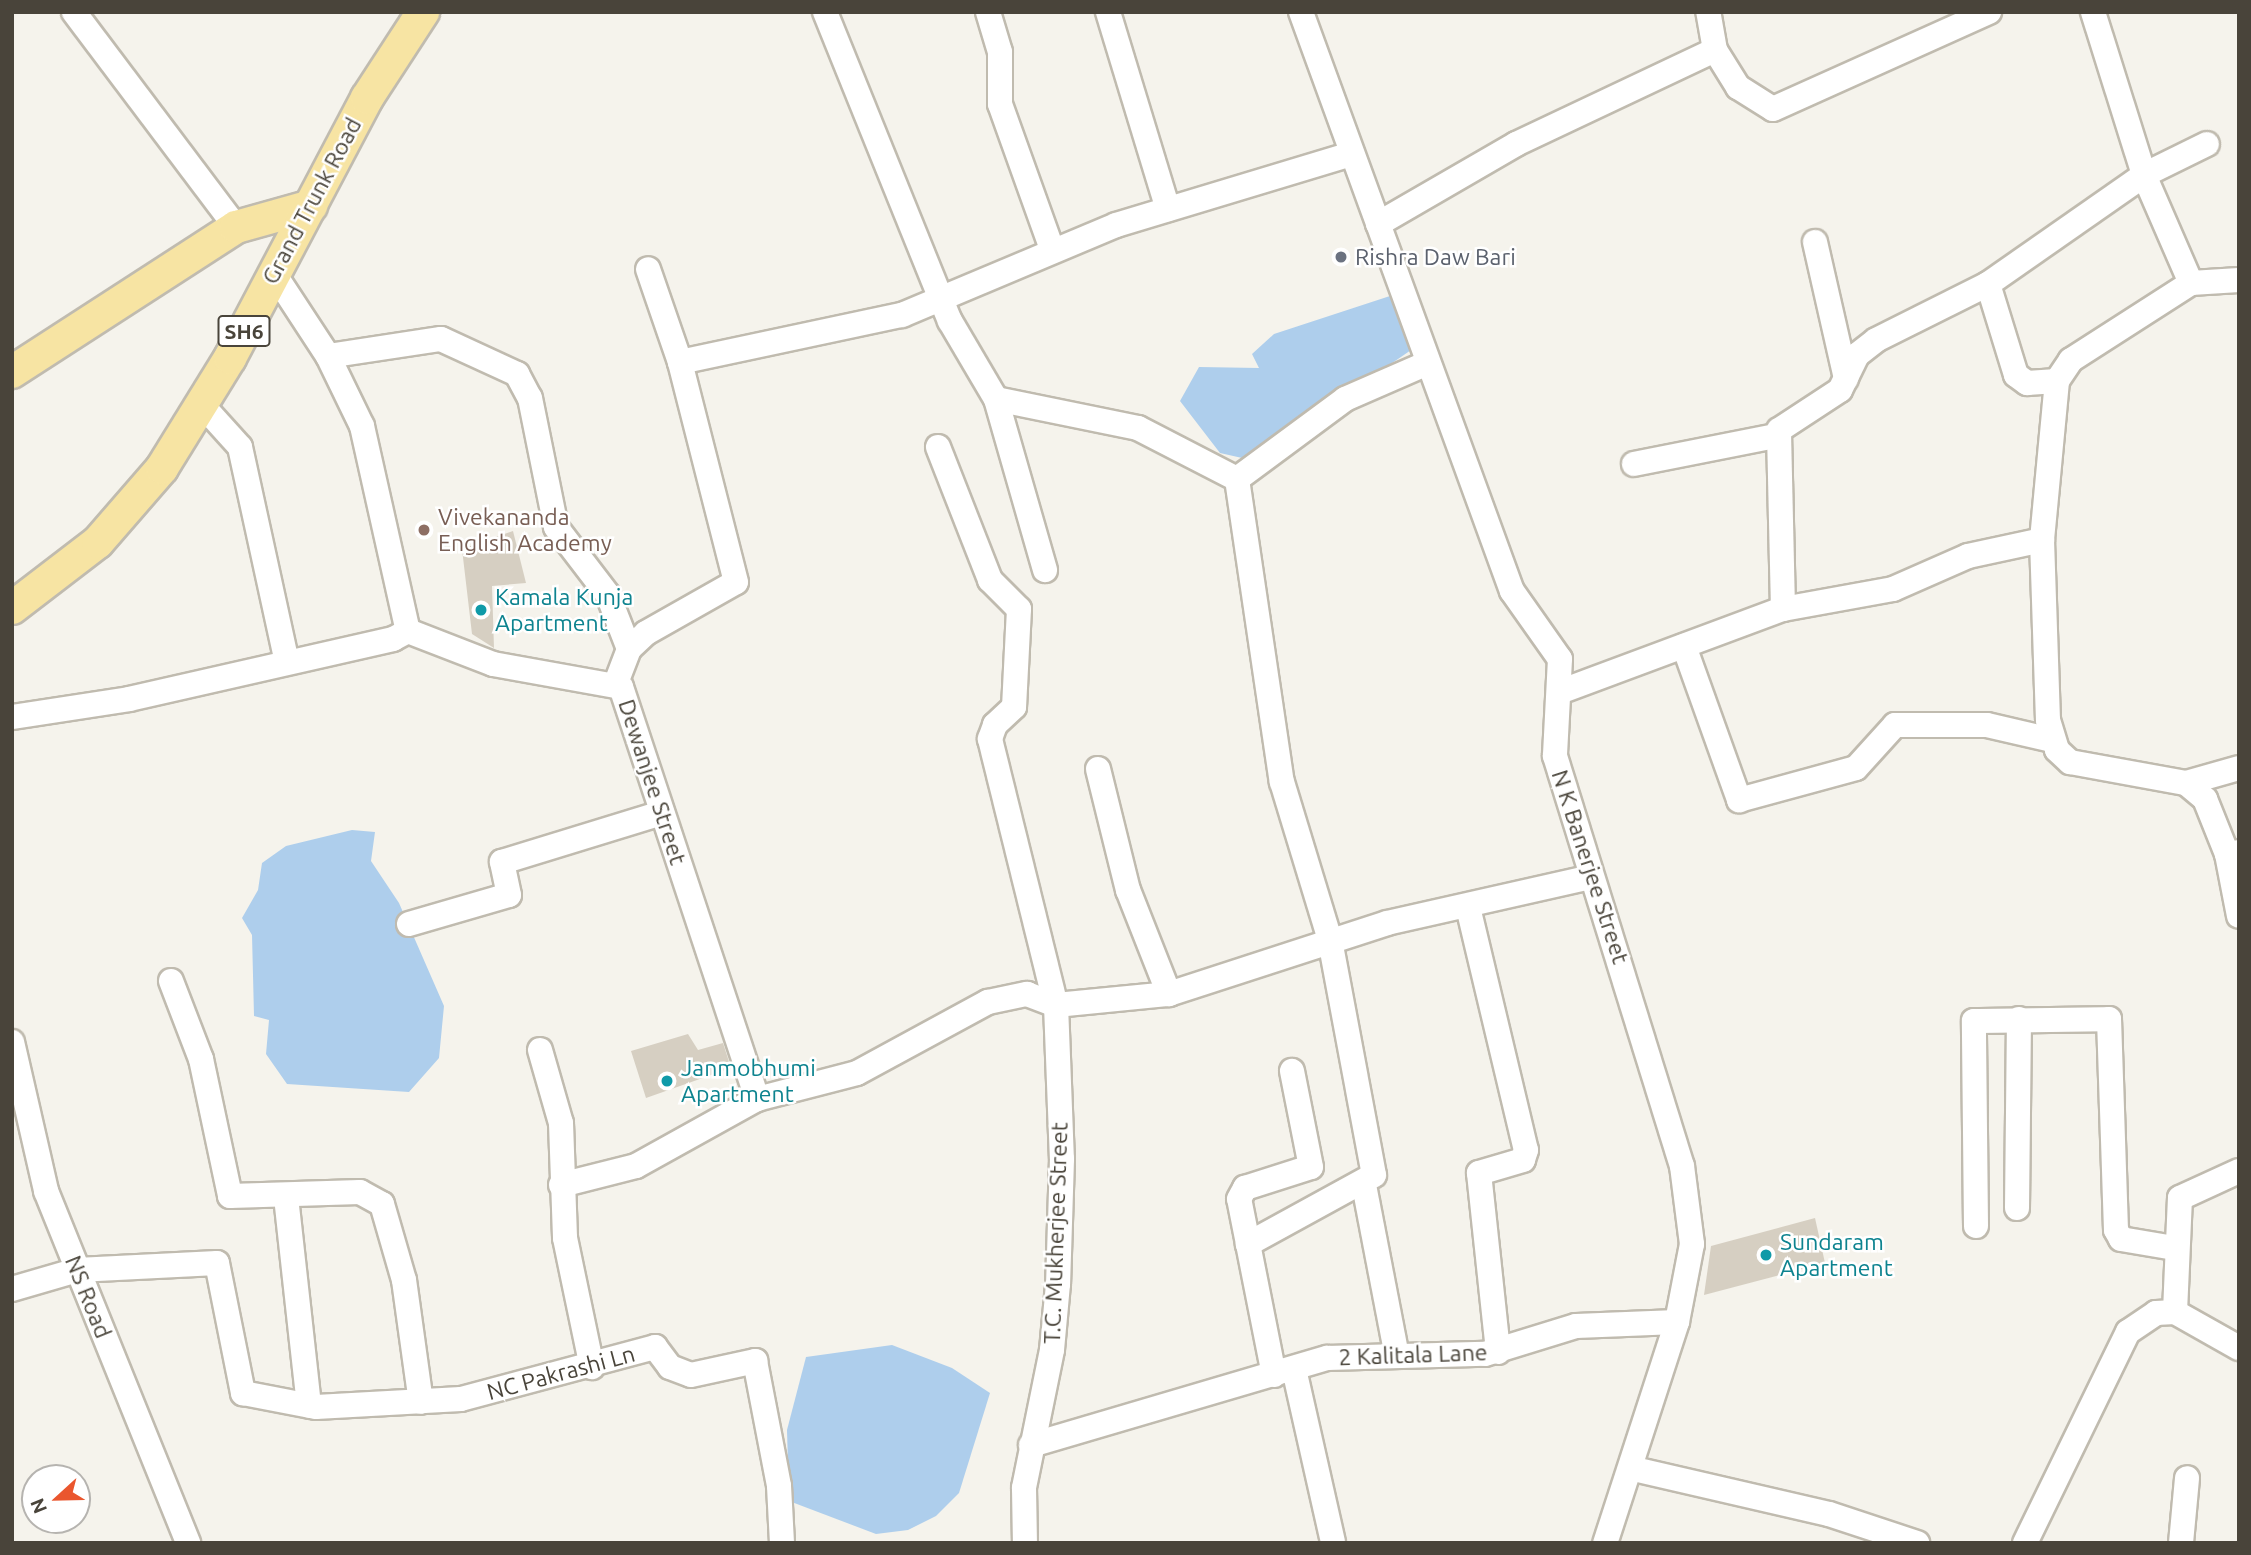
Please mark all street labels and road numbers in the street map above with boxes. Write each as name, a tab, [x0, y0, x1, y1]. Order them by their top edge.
street label: Grand Trunk Road	[257, 113, 367, 289]
road number: SH6	[216, 314, 272, 348]
street label: Dewanjee Street	[612, 696, 692, 868]
street label: N K Banerjee Street	[1546, 766, 1634, 968]
street label: T.C. Mukherjee Street	[1038, 1122, 1074, 1344]
street label: NS Road	[59, 1252, 117, 1342]
street label: 2 Kalitala Lane	[1338, 1339, 1488, 1371]
street label: NC Pakrashi Ln	[484, 1340, 638, 1406]

